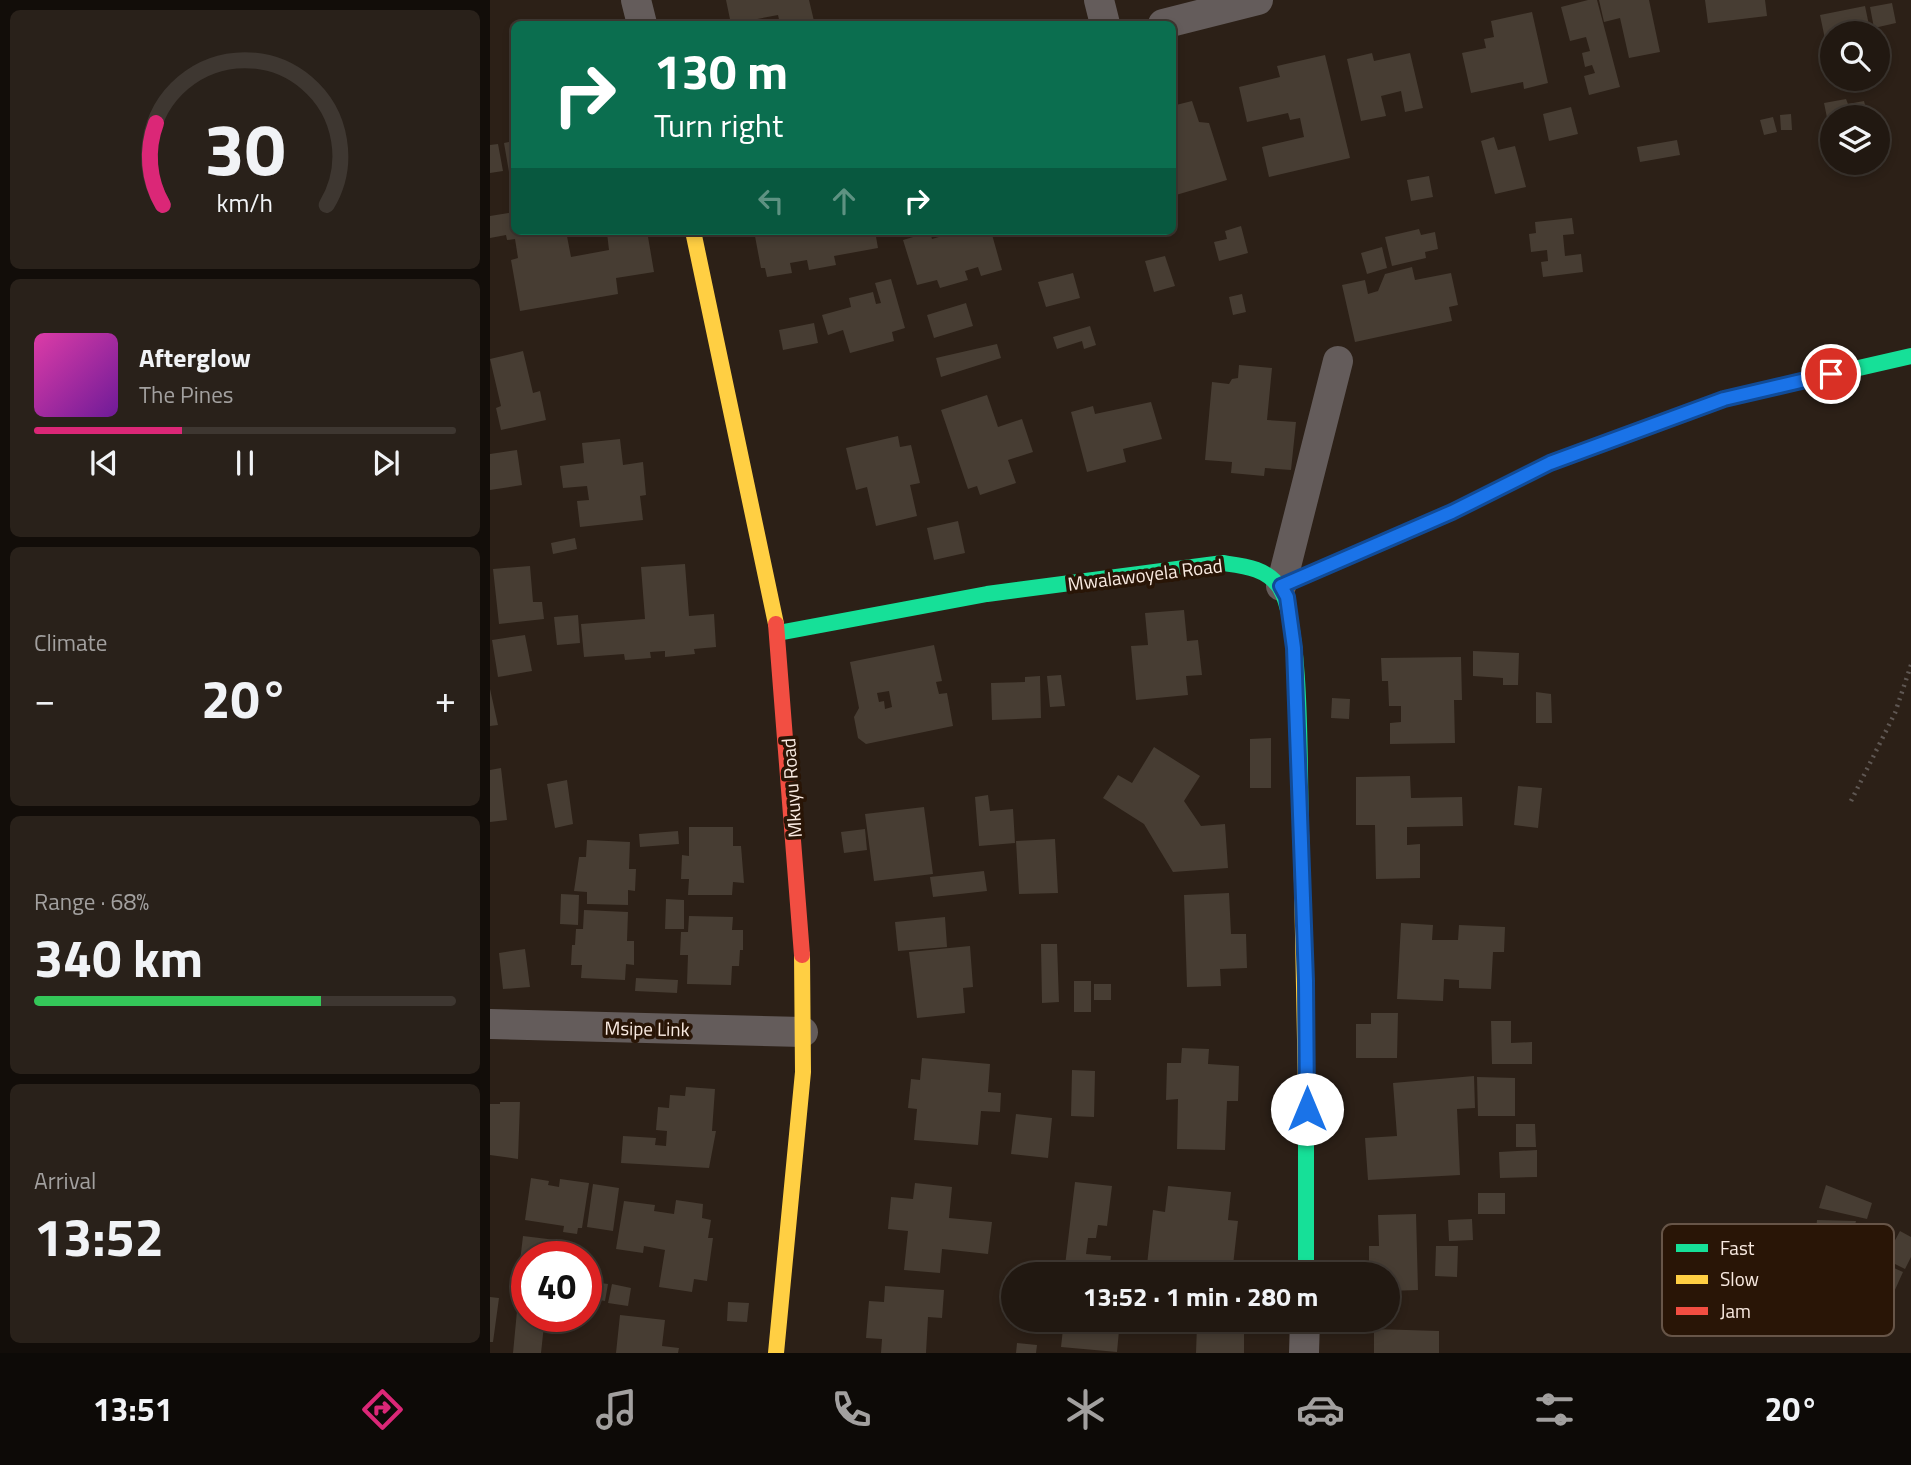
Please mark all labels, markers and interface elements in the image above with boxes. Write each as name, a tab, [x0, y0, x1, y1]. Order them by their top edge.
map controls	[1820, 21, 1890, 175]
button: search	[1820, 21, 1890, 91]
text: 130 m	[654, 33, 788, 108]
icon: right	[539, 49, 630, 140]
text: 30	[204, 94, 286, 204]
text: Turn right	[654, 101, 783, 149]
button: layers	[1820, 105, 1890, 175]
icon: left	[752, 182, 790, 220]
icon: ahead	[825, 182, 863, 220]
icon: right	[898, 182, 936, 220]
text: km/h	[217, 184, 273, 222]
text: Afterglow	[139, 338, 251, 377]
pin	[1801, 344, 1861, 404]
icon: arrive	[1812, 355, 1850, 393]
text: The Pines	[139, 377, 233, 412]
icon: previous	[85, 444, 123, 482]
icon: pause	[226, 444, 264, 482]
icon: next	[367, 444, 405, 482]
street label: Mwalawoyela Road	[1066, 550, 1224, 598]
text: Climate	[34, 625, 107, 660]
text: 20°	[201, 659, 289, 738]
text: −	[34, 670, 55, 728]
text: +	[435, 670, 456, 728]
street label: Mkuyu Road	[773, 737, 809, 839]
text: Range · 68%	[34, 884, 149, 919]
text: 340 km	[34, 918, 203, 997]
street label: Msipe Link	[604, 1013, 690, 1043]
position arrow	[1270, 1072, 1344, 1146]
text: Arrival	[34, 1163, 96, 1198]
text: 13:52	[34, 1197, 164, 1276]
legend	[1662, 1224, 1894, 1336]
text: Fast	[1720, 1233, 1755, 1262]
speed limit sign: 40	[511, 1241, 602, 1332]
text: Slow	[1720, 1264, 1759, 1293]
text: 13:52 · 1 min · 280 m	[1083, 1277, 1318, 1316]
text: Jam	[1720, 1296, 1751, 1325]
text: 13:51	[93, 1385, 173, 1433]
icon: directions	[358, 1385, 407, 1434]
icon: music	[592, 1385, 641, 1434]
icon: phone	[827, 1385, 876, 1434]
icon: climate	[1061, 1385, 1110, 1434]
icon: car	[1296, 1385, 1345, 1434]
icon: filters	[1530, 1385, 1579, 1434]
text: 20°	[1764, 1385, 1818, 1433]

